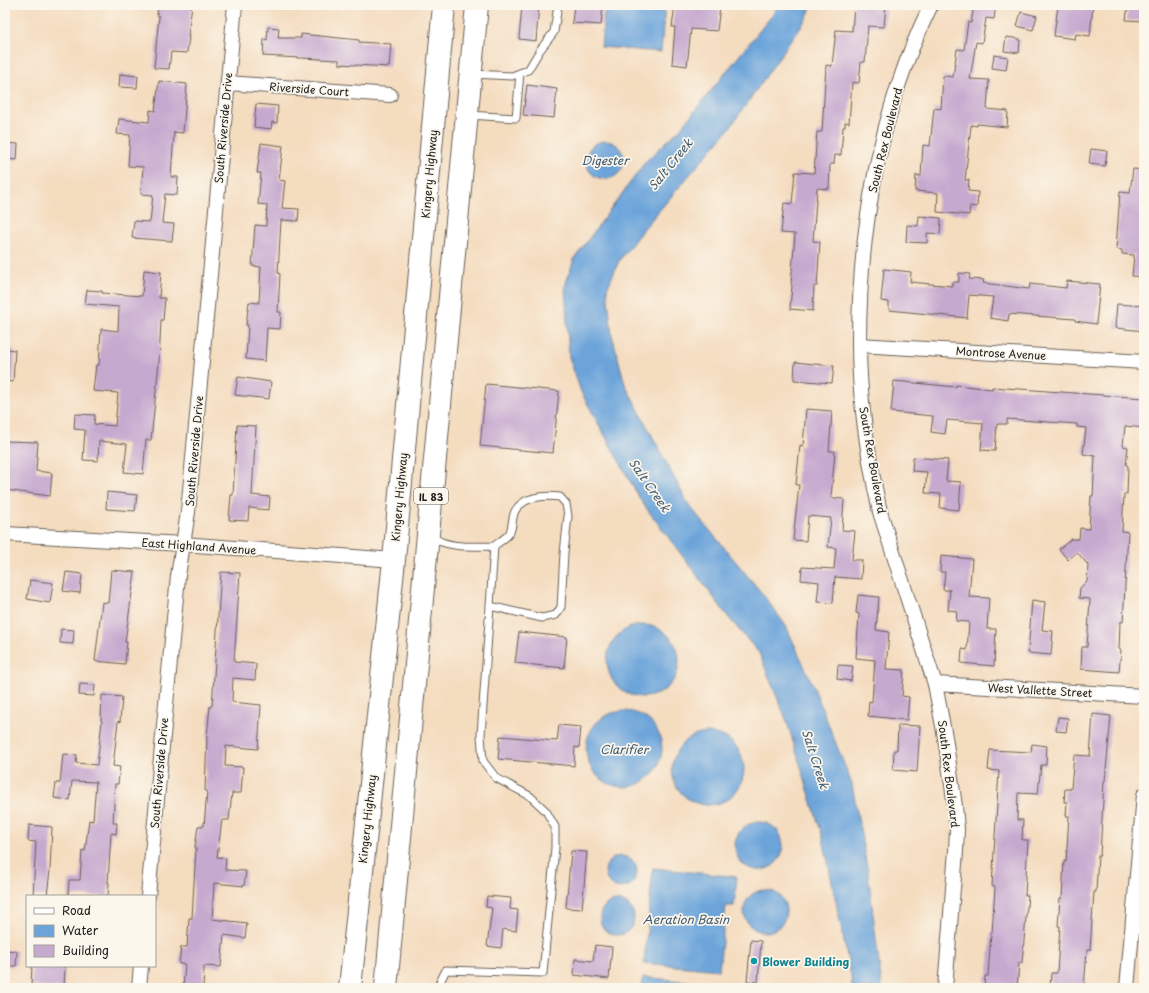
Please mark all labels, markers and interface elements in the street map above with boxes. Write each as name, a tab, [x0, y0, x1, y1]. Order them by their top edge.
street label: South Riverside Drive	[210, 71, 236, 184]
street label: Riverside Court	[268, 78, 350, 100]
street label: South Rex Boulevard	[864, 85, 906, 195]
street label: Kingery Highway	[417, 129, 441, 219]
water label: Salt Creek	[644, 134, 697, 194]
water label: Digester	[581, 151, 631, 169]
street label: Montrose Avenue	[955, 342, 1047, 364]
street label: South Riverside Drive	[181, 394, 207, 507]
street label: South Rex Boulevard	[855, 405, 891, 515]
street label: Kingery Highway	[387, 452, 411, 542]
water label: Salt Creek	[625, 455, 675, 516]
road number: IL 83	[414, 488, 448, 504]
street label: East Highland Avenue	[141, 534, 257, 558]
street label: West Vallette Street	[987, 679, 1093, 701]
street label: South Riverside Drive	[146, 716, 172, 829]
street label: South Rex Boulevard	[934, 719, 964, 829]
water label: Salt Creek	[798, 727, 834, 792]
water label: Clarifier	[600, 740, 650, 758]
street label: Kingery Highway	[354, 774, 380, 864]
legend	[26, 895, 156, 967]
text: Road	[62, 901, 91, 919]
water label: Aeration Basin	[643, 910, 730, 928]
text: Water	[62, 921, 99, 939]
text: Building	[62, 941, 109, 959]
place label: Blower Building	[762, 953, 849, 970]
marker: Blower Building	[749, 956, 759, 966]

